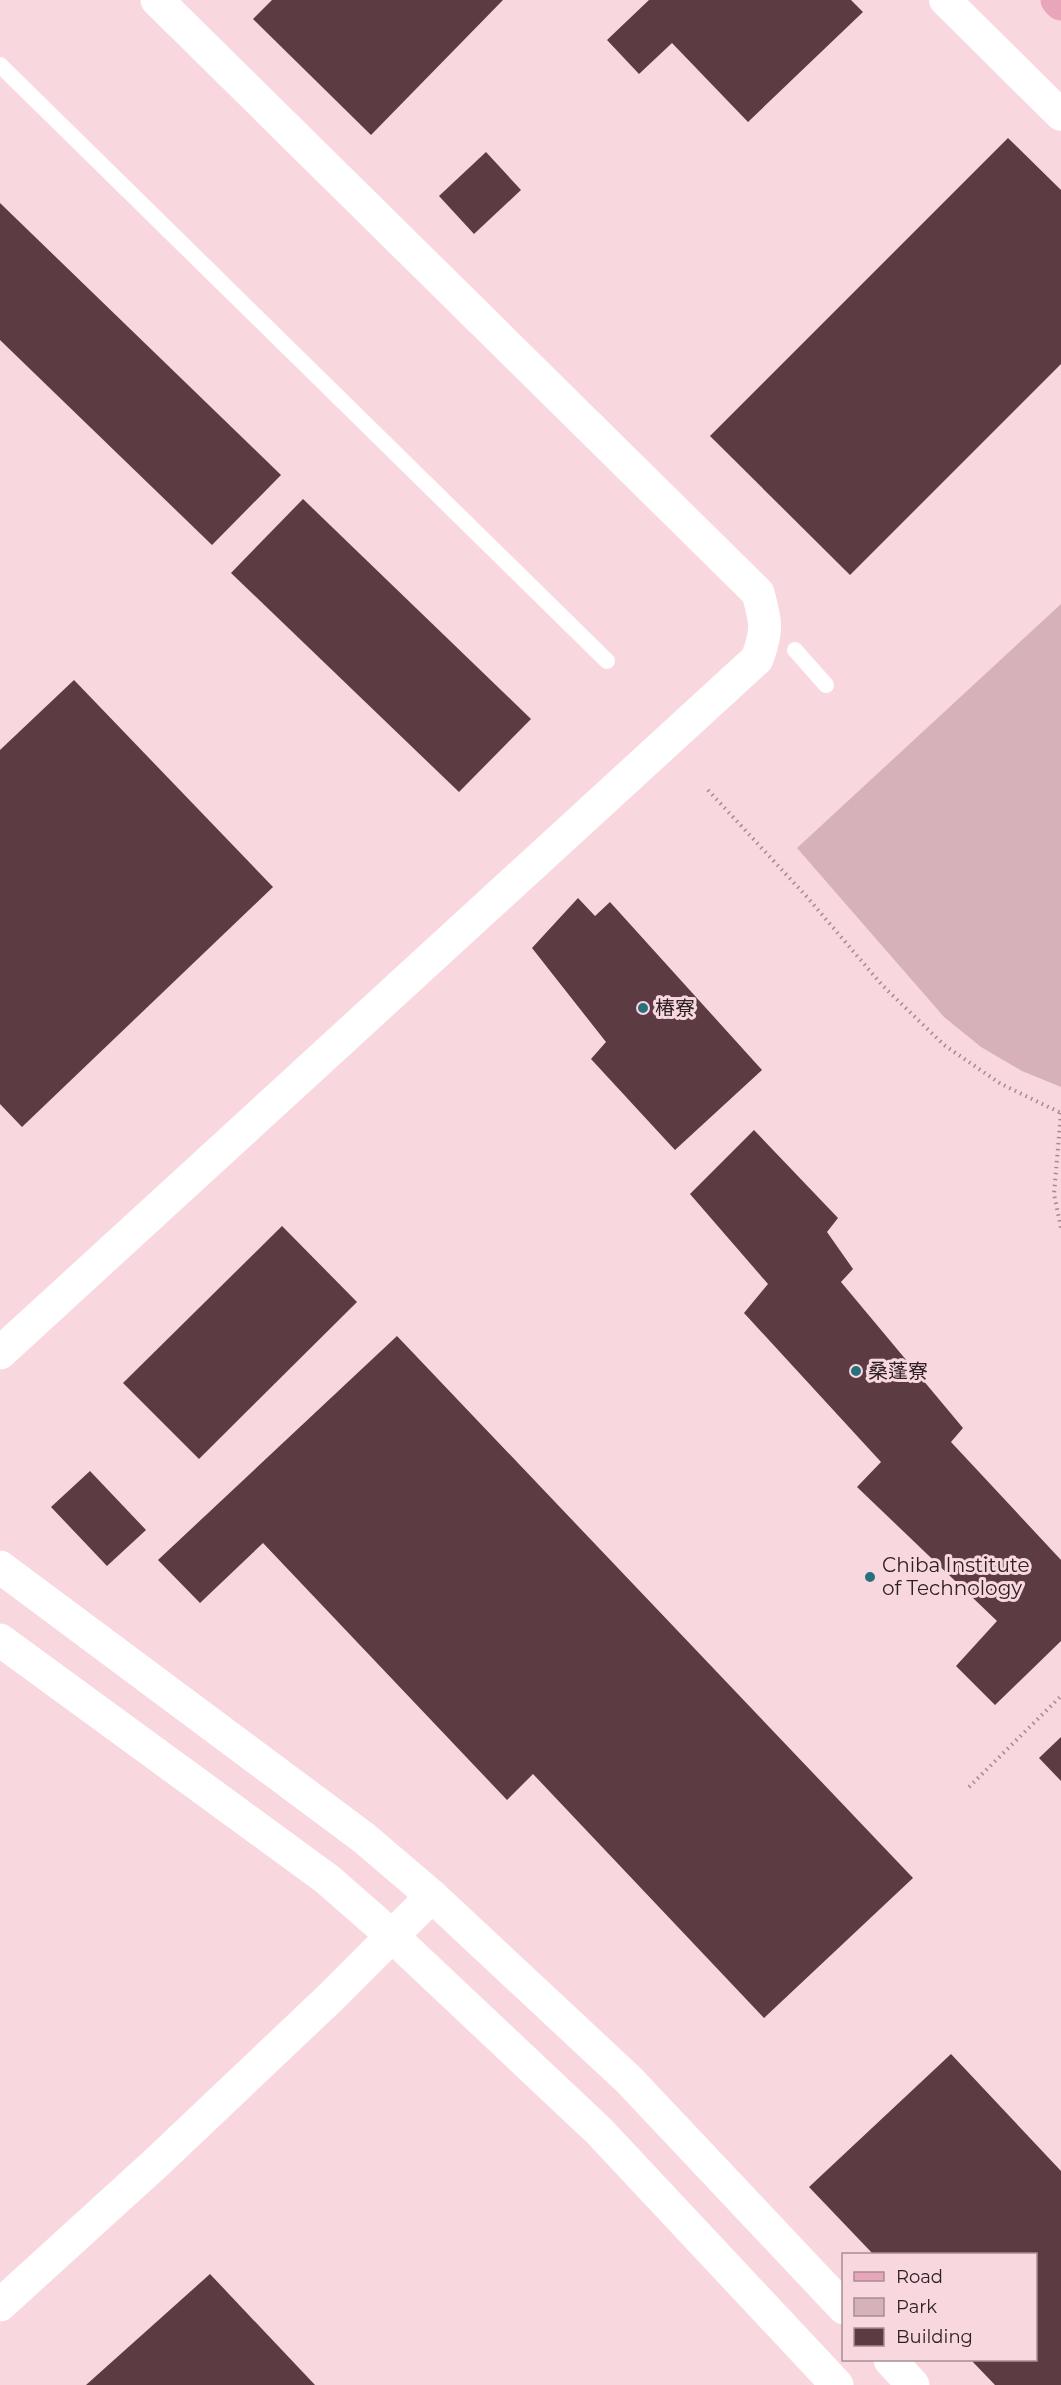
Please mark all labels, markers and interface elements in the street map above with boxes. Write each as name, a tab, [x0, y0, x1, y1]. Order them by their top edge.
place label: 椿寮	[655, 996, 695, 1020]
marker: 椿寮	[636, 1001, 650, 1015]
place label: 桑蓬寮	[868, 1359, 928, 1383]
marker: 桑蓬寮	[849, 1364, 863, 1378]
place label: Chiba Institute of Technology	[882, 1553, 1030, 1600]
marker: Chiba Institute of Technology	[863, 1570, 877, 1584]
legend	[842, 2253, 1037, 2361]
text: Road	[896, 2266, 943, 2288]
text: Park	[896, 2296, 937, 2318]
text: Building	[896, 2326, 973, 2348]

